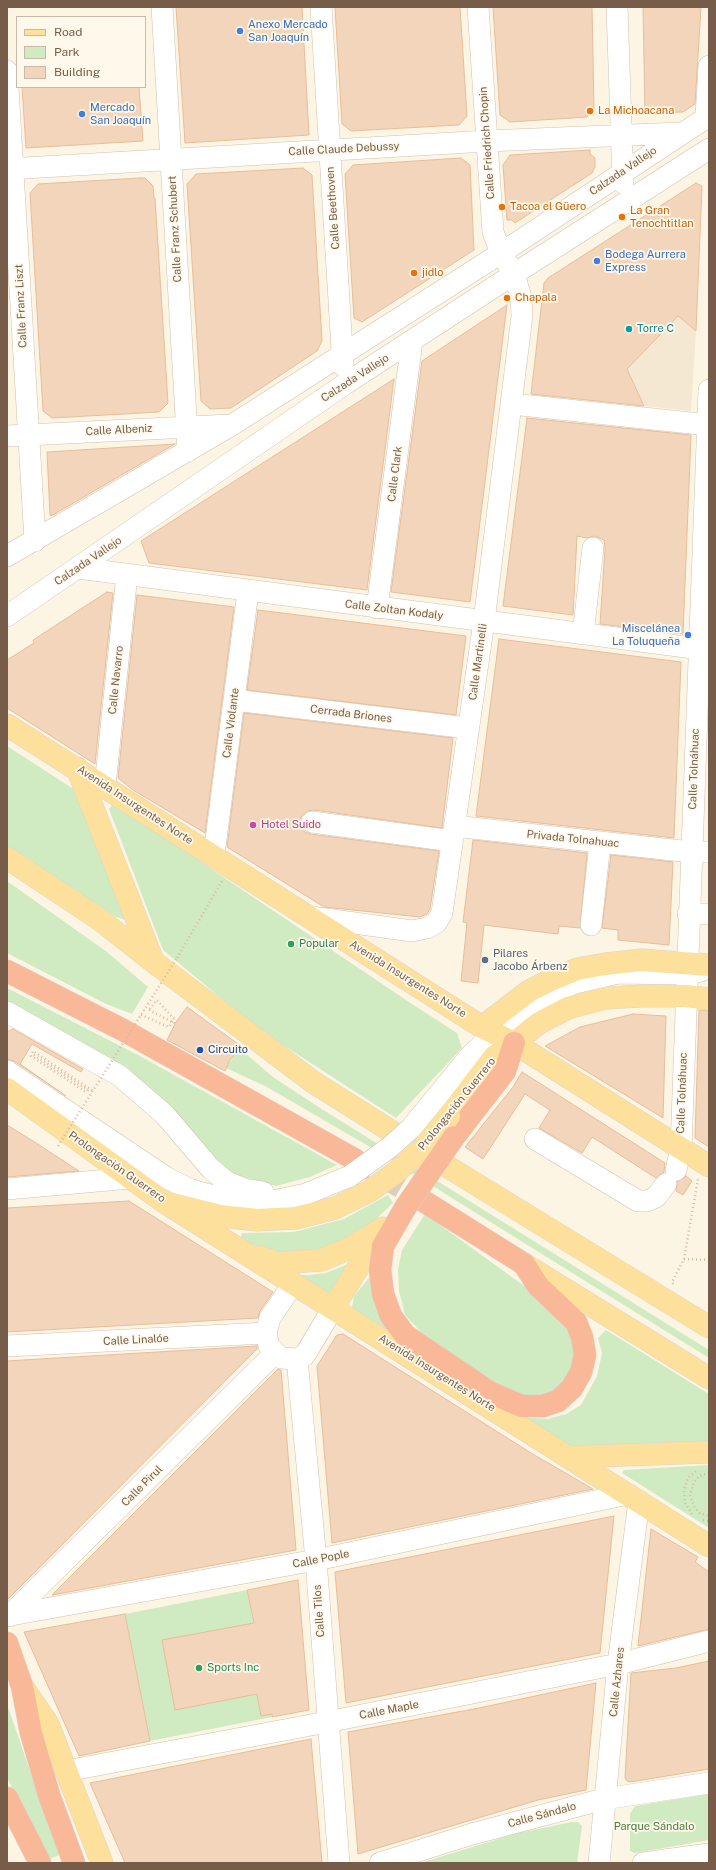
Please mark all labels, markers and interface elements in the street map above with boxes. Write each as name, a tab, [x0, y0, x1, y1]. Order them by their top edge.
legend	[16, 16, 146, 88]
place label: Anexo Mercado San Joaquín	[248, 18, 328, 44]
text: Road	[54, 25, 82, 39]
marker: Anexo Mercado San Joaquín	[235, 26, 245, 36]
text: Park	[54, 45, 80, 59]
text: Building	[54, 65, 100, 79]
street label: Calle Friedrich Chopin	[476, 86, 498, 200]
place label: Mercado San Joaquín	[90, 101, 151, 127]
place label: La Michoacana	[598, 104, 674, 118]
marker: La Michoacana	[585, 106, 595, 116]
marker: Mercado San Joaquín	[77, 109, 87, 119]
street label: Calle Claude Debussy	[288, 139, 400, 159]
street label: Calzada Vallejo	[587, 144, 659, 198]
street label: Calle Beethoven	[324, 166, 342, 250]
street label: Calle Franz Schubert	[166, 175, 184, 283]
place label: Tacoa el Güero	[510, 200, 586, 214]
marker: Tacoa el Güero	[497, 202, 507, 212]
place label: La Gran Tenochtitlan	[630, 204, 694, 230]
marker: La Gran Tenochtitlan	[617, 212, 627, 222]
place label: Bodega Aurrera Express	[605, 248, 686, 274]
marker: Bodega Aurrera Express	[592, 256, 602, 266]
street label: Calle Franz Liszt	[12, 264, 30, 348]
place label: jidlo	[422, 266, 444, 280]
marker: jidlo	[409, 268, 419, 278]
place label: Chapala	[515, 291, 557, 305]
marker: Chapala	[502, 293, 512, 303]
place label: Torre C	[637, 322, 674, 336]
marker: Torre C	[624, 324, 634, 334]
street label: Calzada Vallejo	[319, 351, 391, 405]
street label: Calle Albeniz	[85, 422, 153, 438]
street label: Calle Clark	[385, 445, 405, 503]
street label: Calzada Vallejo	[52, 534, 124, 588]
street label: Calle Zoltan Kodaly	[344, 597, 444, 623]
place label: Miscelánea La Toluqueña	[612, 622, 680, 648]
street label: Calle Martinelli	[466, 623, 490, 701]
marker: Miscelánea La Toluqueña	[683, 630, 693, 640]
street label: Calle Navarro	[106, 645, 126, 715]
street label: Calle Violante	[220, 687, 242, 759]
street label: Cerrada Briones	[309, 702, 393, 726]
street label: Calle Tolnáhuac	[686, 728, 702, 810]
street label: Avenida Insurgentes Norte	[75, 763, 195, 847]
place label: Hotel Suido	[261, 818, 321, 832]
marker: Hotel Suido	[248, 820, 258, 830]
street label: Privada Tolnahuac	[526, 828, 620, 850]
place label: Popular	[299, 937, 339, 951]
street label: Avenida Insurgentes Norte	[347, 938, 469, 1020]
marker: Popular	[286, 939, 296, 949]
place label: Pilares Jacobo Árbenz	[493, 947, 567, 973]
marker: Pilares Jacobo Árbenz	[480, 955, 490, 965]
place label: Circuito	[208, 1043, 248, 1057]
marker: Circuito	[195, 1045, 205, 1055]
street label: Calle Tolnáhuac	[674, 1052, 690, 1134]
street label: Prolongación Guerrero	[416, 1055, 498, 1153]
street label: Prolongación Guerrero	[66, 1128, 168, 1206]
street label: Calle Linalóe	[103, 1332, 169, 1348]
street label: Avenida Insurgentes Norte	[376, 1332, 498, 1414]
street label: Calle Pirul	[119, 1463, 165, 1509]
street label: Calle Pople	[291, 1547, 351, 1571]
street label: Calle Tilos	[311, 1584, 327, 1638]
street label: Calle Azhares	[607, 1646, 627, 1718]
place label: Sports Inc	[207, 1661, 259, 1675]
marker: Sports Inc	[194, 1663, 204, 1673]
street label: Calle Maple	[358, 1698, 420, 1722]
street label: Calle Sándalo	[506, 1800, 578, 1830]
park label: Parque Sándalo	[614, 1820, 694, 1834]

